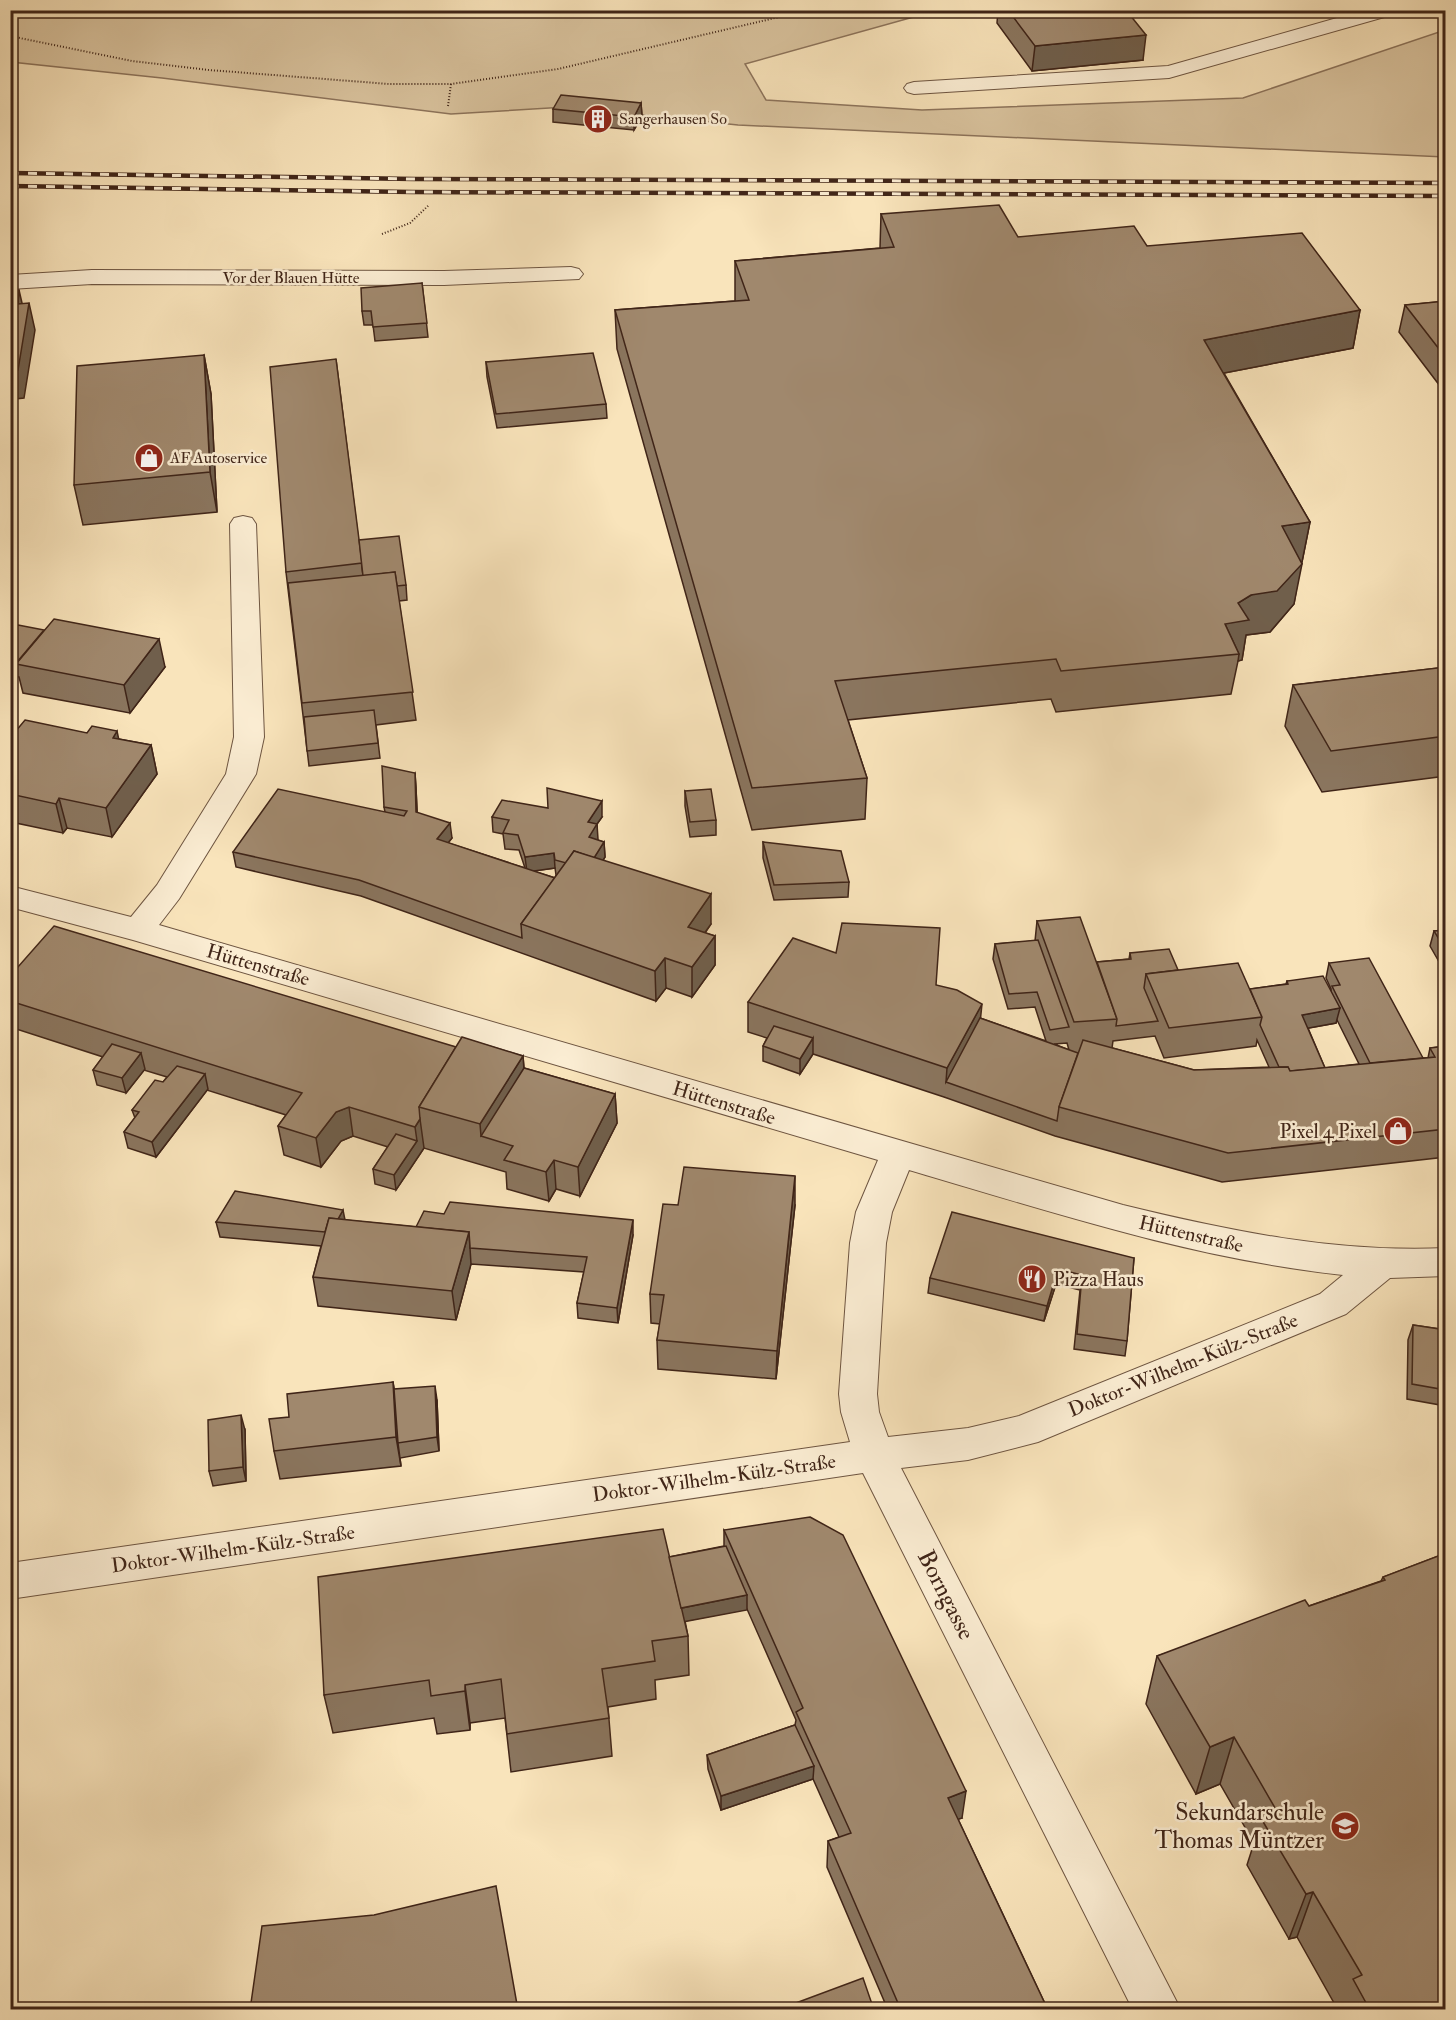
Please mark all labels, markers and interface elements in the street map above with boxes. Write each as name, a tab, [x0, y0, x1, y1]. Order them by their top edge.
building icon: Sangerhausen So	[582, 103, 614, 135]
place label: Sangerhausen So	[619, 109, 727, 129]
street label: Vor der Blauen Hütte	[223, 268, 360, 288]
shop icon: AF Autoservice	[133, 442, 165, 474]
place label: AF Autoservice	[169, 448, 268, 468]
street label: Hüttenstraße	[203, 938, 313, 992]
street label: Hüttenstraße	[670, 1076, 778, 1130]
shop icon: Pixel 4 Pixel	[1382, 1115, 1414, 1147]
place label: Pixel 4 Pixel	[1279, 1119, 1377, 1144]
street label: Hüttenstraße	[1136, 1210, 1246, 1258]
restaurant icon: Pizza Haus	[1016, 1263, 1048, 1295]
place label: Pizza Haus	[1053, 1267, 1144, 1292]
street label: Doktor-Wilhelm-Külz-Straße	[1064, 1307, 1302, 1423]
street label: Doktor-Wilhelm-Külz-Straße	[591, 1449, 837, 1507]
street label: Doktor-Wilhelm-Külz-Straße	[110, 1520, 356, 1578]
street label: Borngasse	[910, 1545, 982, 1645]
place label: Sekundarschule Thomas Müntzer	[1154, 1797, 1324, 1856]
school or university icon: Sekundarschule Thomas Müntzer	[1329, 1810, 1361, 1842]

